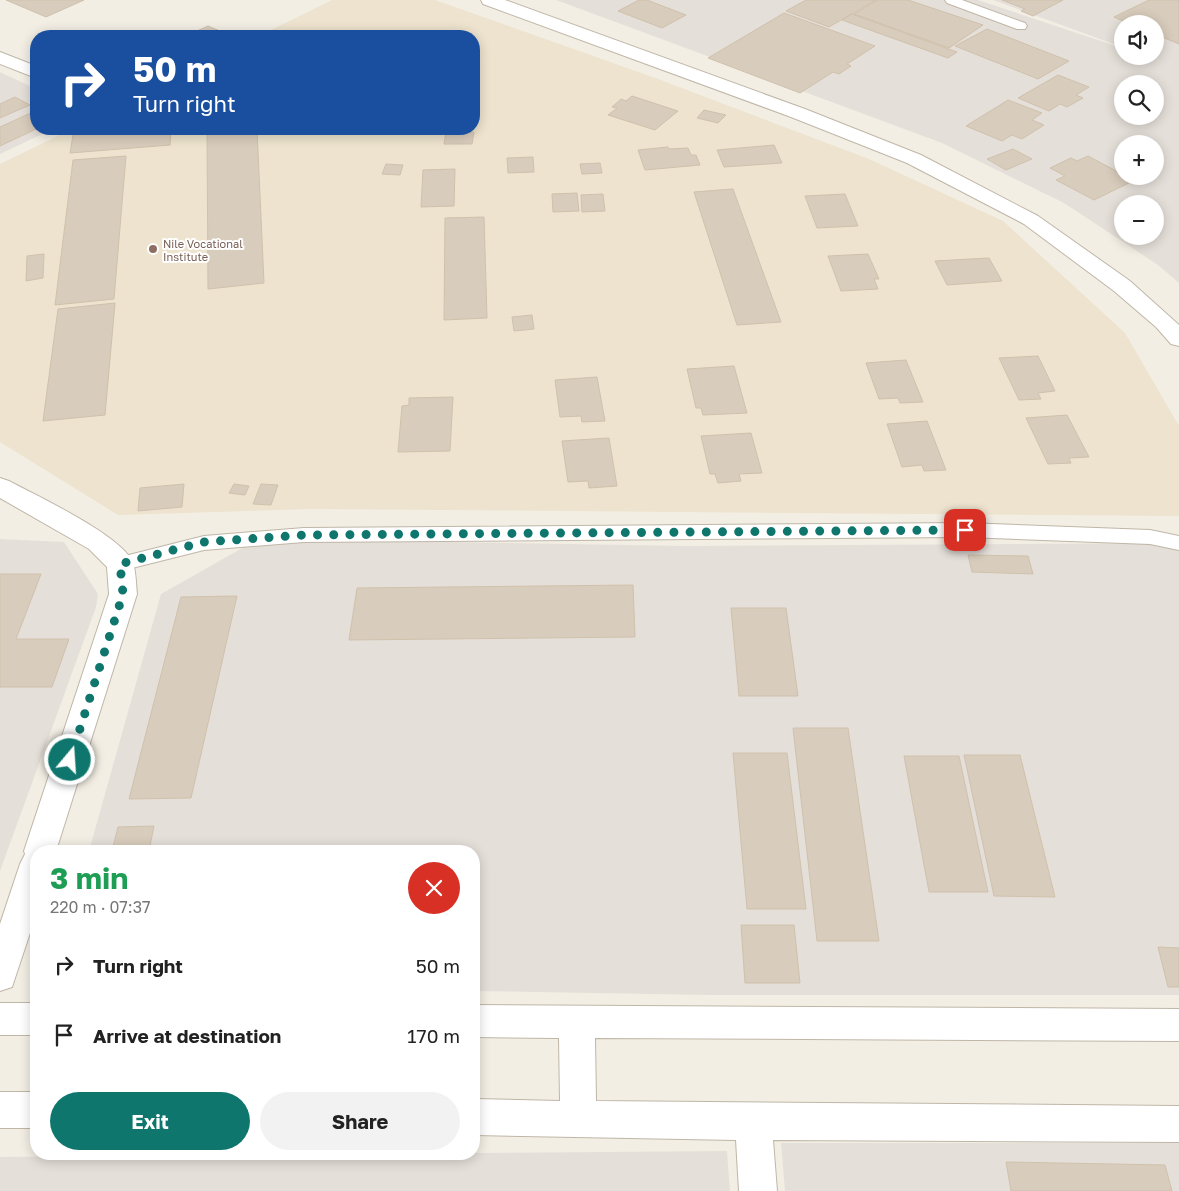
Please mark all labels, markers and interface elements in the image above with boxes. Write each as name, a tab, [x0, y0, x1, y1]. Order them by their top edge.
map controls	[1114, 15, 1164, 245]
button: sound	[1114, 15, 1164, 65]
text: 50 m	[133, 48, 216, 90]
icon: right	[50, 50, 115, 115]
button: search	[1114, 75, 1164, 125]
text: Turn right	[133, 90, 236, 117]
button: +	[1114, 135, 1164, 185]
button: −	[1114, 195, 1164, 245]
place label: Nile Vocational Institute	[163, 237, 243, 263]
marker: Nile Vocational Institute	[147, 243, 159, 255]
pin	[944, 509, 986, 551]
icon: arrive	[951, 516, 979, 544]
position arrow	[43, 733, 95, 785]
text: 3 min	[50, 860, 128, 896]
button: close	[408, 862, 460, 914]
text: 220 m · 07:37	[50, 897, 150, 917]
icon: right	[50, 951, 78, 979]
text: Turn right	[93, 954, 183, 977]
text: 50 m	[416, 954, 460, 977]
icon: arrive	[50, 1021, 78, 1049]
text: Arrive at destination	[93, 1024, 281, 1047]
text: 170 m	[407, 1024, 460, 1047]
button: Exit	[50, 1092, 250, 1150]
button: Share	[260, 1092, 460, 1150]

